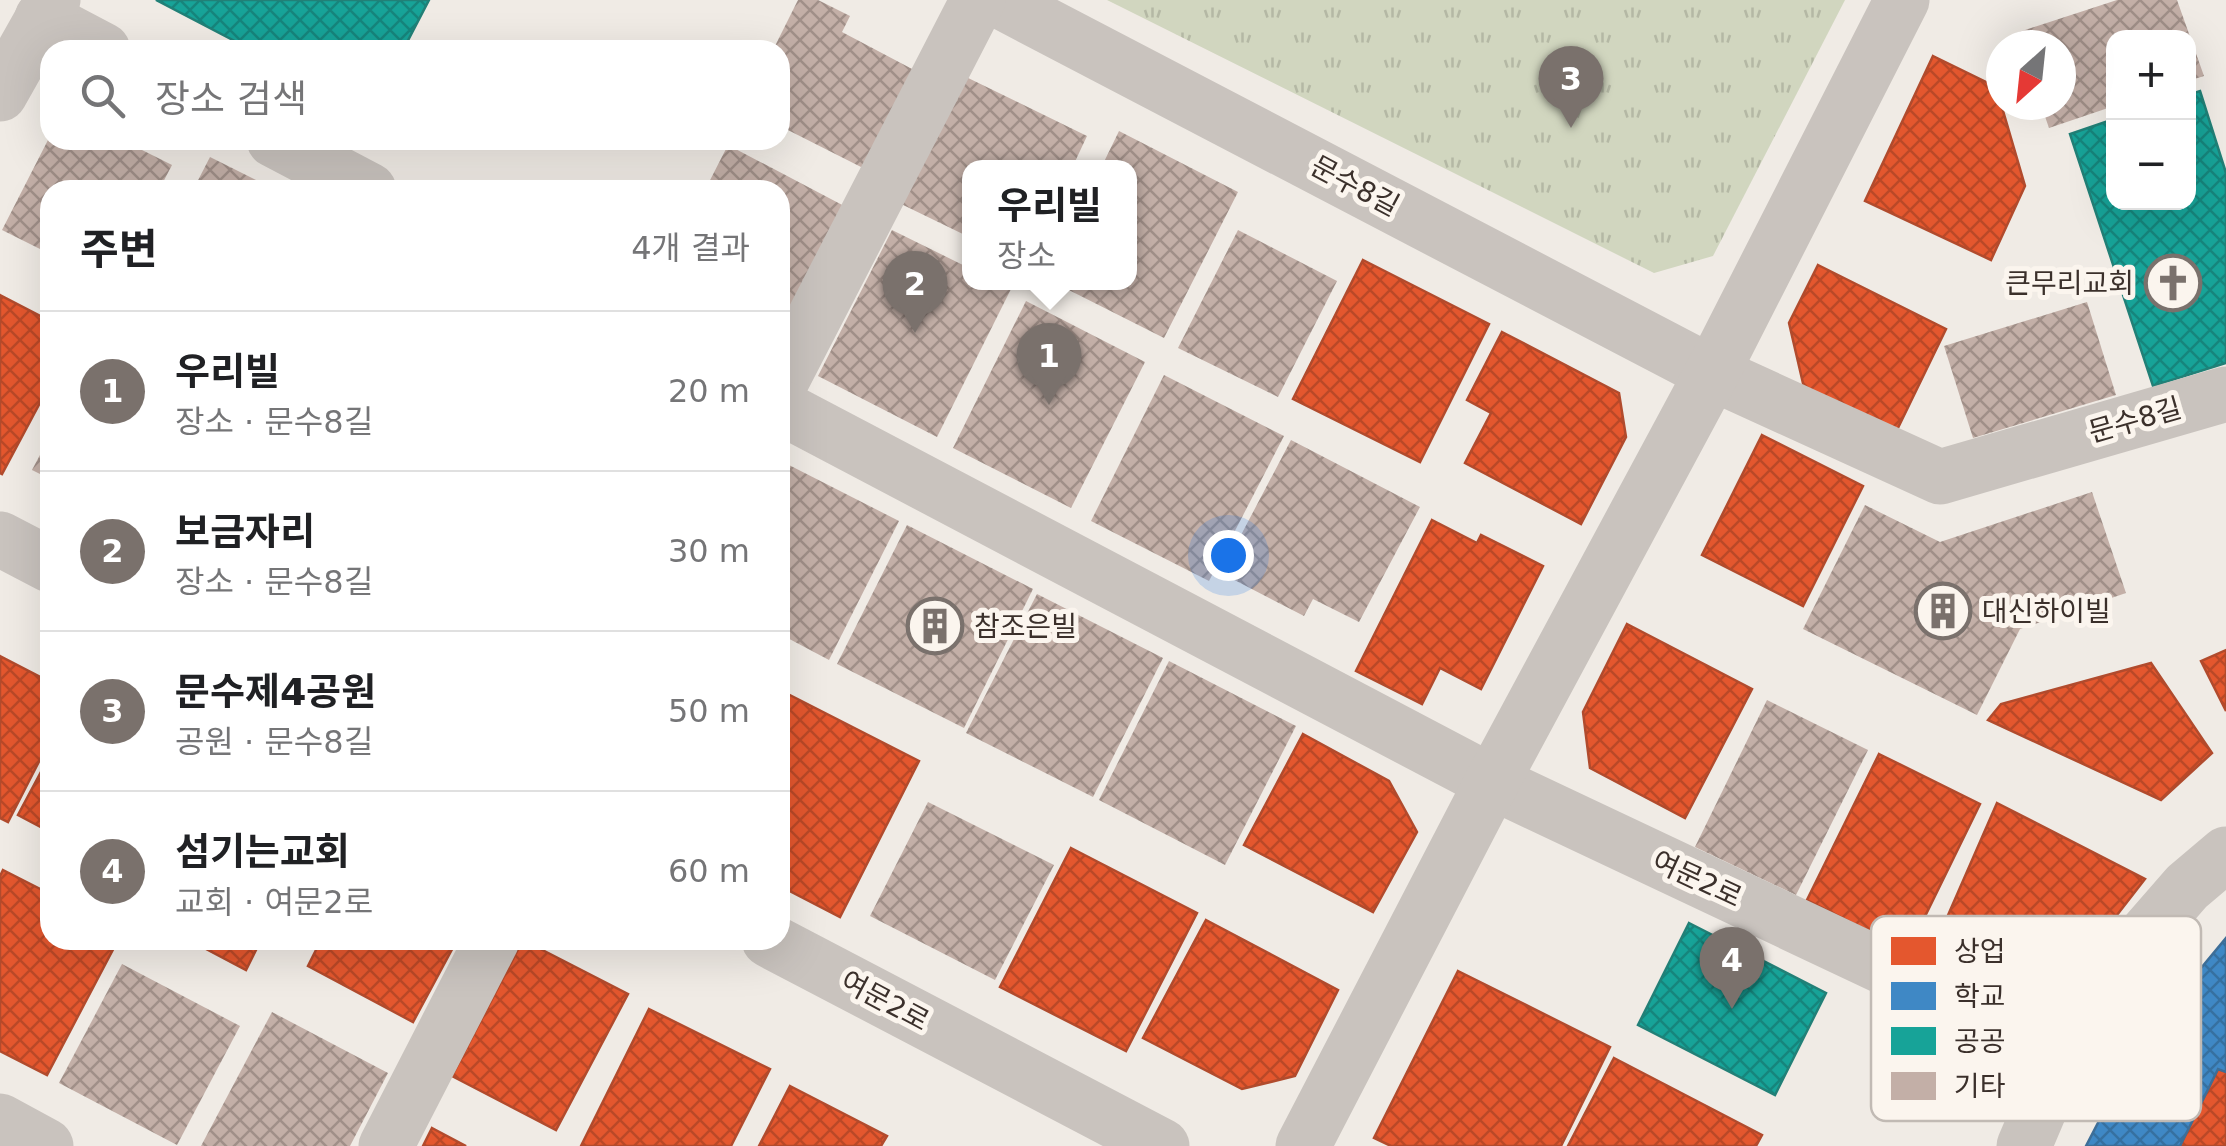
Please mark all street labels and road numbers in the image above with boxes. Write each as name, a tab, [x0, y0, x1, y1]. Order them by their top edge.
street label: 문수8길	[1305, 149, 1405, 223]
street label: 문수8길	[2085, 391, 2185, 449]
street label: 여문2로	[1647, 844, 1747, 914]
street label: 여문2로	[835, 964, 935, 1038]

